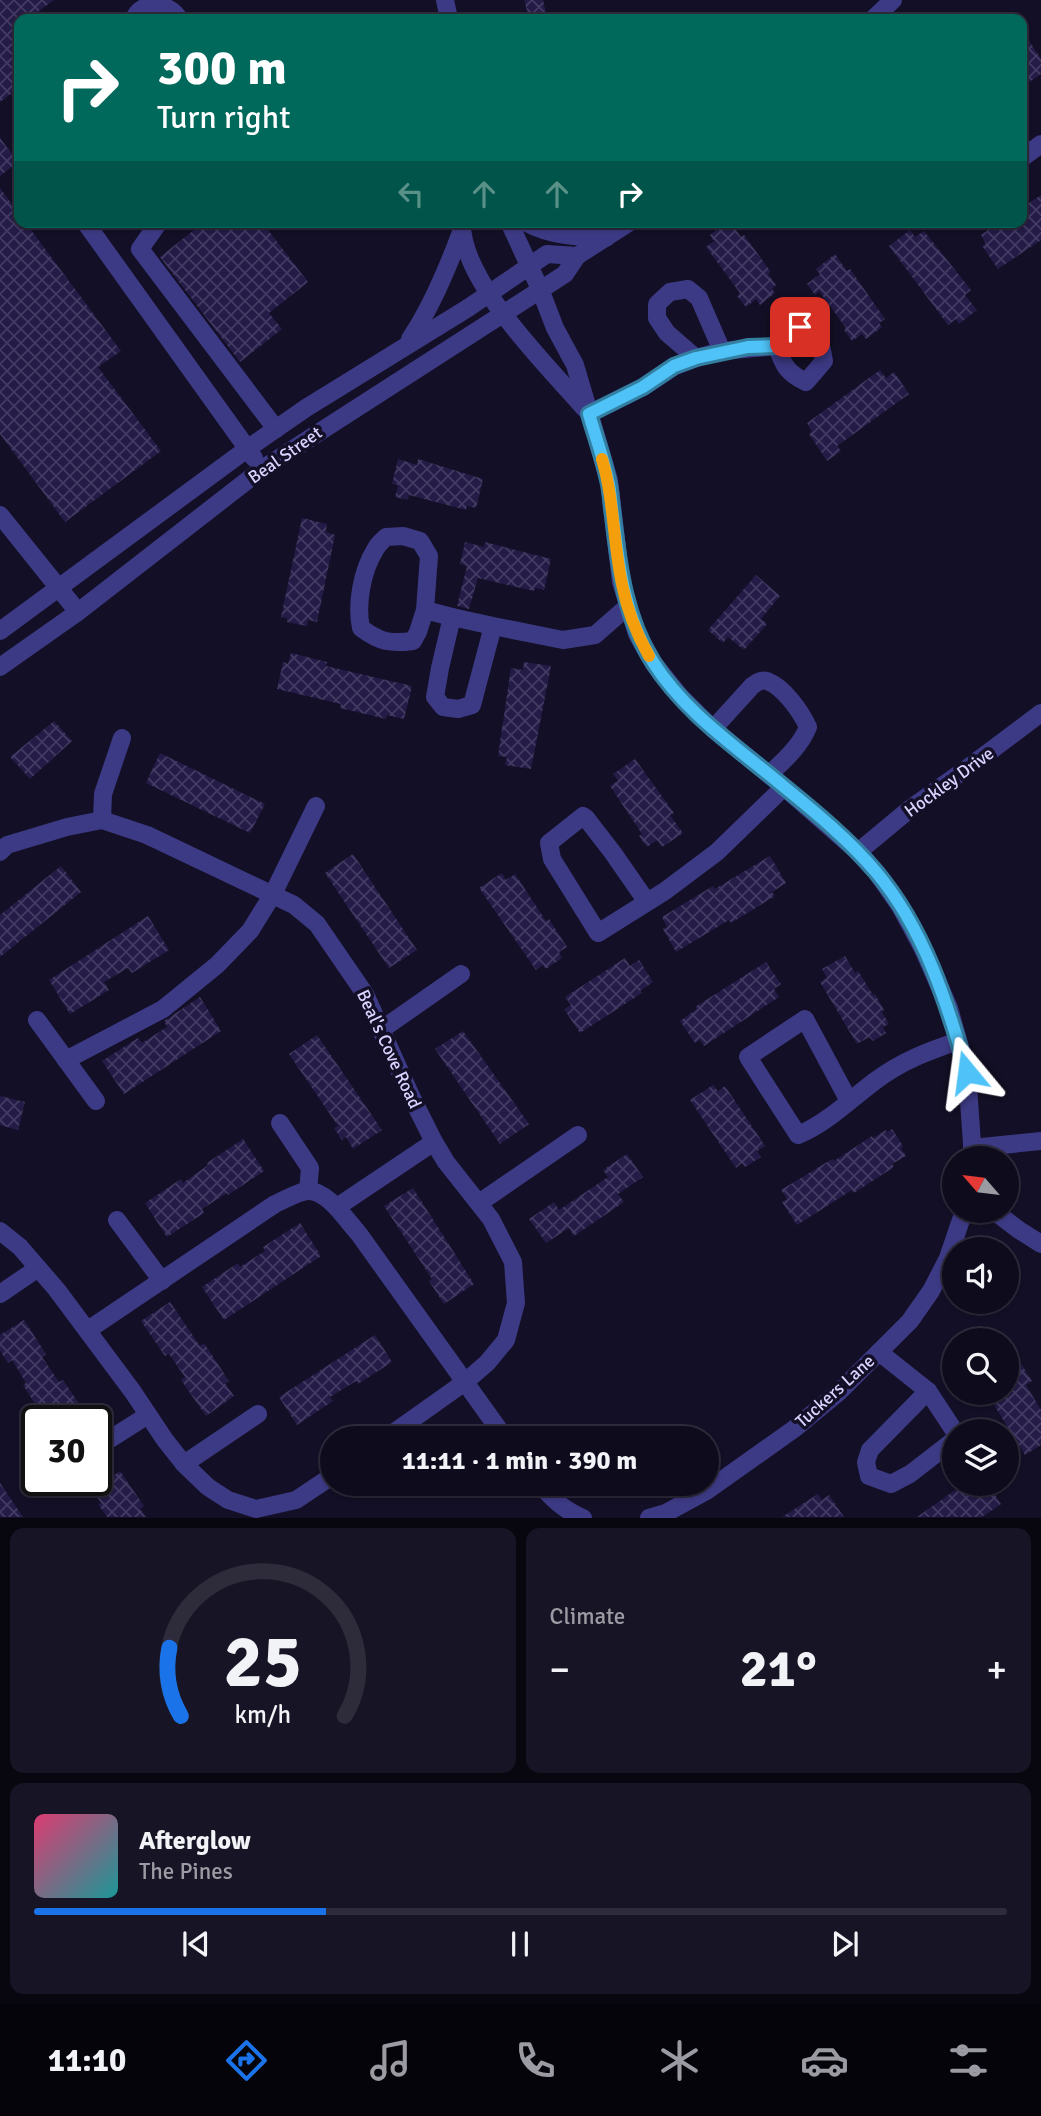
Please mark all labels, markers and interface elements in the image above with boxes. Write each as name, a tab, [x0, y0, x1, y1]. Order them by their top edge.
text: 300 m	[157, 38, 287, 98]
icon: right	[42, 42, 133, 133]
text: Turn right	[157, 98, 290, 137]
icon: left	[392, 175, 430, 213]
icon: ahead	[465, 175, 503, 213]
icon: ahead	[538, 175, 576, 213]
icon: right	[611, 175, 649, 213]
pin	[770, 297, 830, 357]
icon: arrive	[781, 308, 819, 346]
street label: Beal Street	[244, 422, 326, 488]
street label: Hockley Drive	[900, 742, 998, 822]
street label: Beal's Cove Road	[352, 986, 426, 1112]
position arrow	[930, 1035, 1004, 1109]
north arrow	[942, 1146, 1018, 1223]
map controls	[942, 1146, 1019, 1496]
button: sound	[942, 1237, 1019, 1314]
button: search	[942, 1328, 1019, 1405]
street label: Tuckers Lane	[791, 1350, 879, 1432]
speed limit sign: 30	[21, 1405, 112, 1496]
button: layers	[942, 1419, 1019, 1496]
text: 11:11 · 1 min · 390 m	[402, 1445, 637, 1477]
text: Climate	[550, 1602, 625, 1631]
text: 25	[223, 1619, 302, 1708]
text: 21°	[740, 1637, 817, 1701]
text: −	[550, 1646, 570, 1693]
text: +	[986, 1646, 1007, 1693]
text: km/h	[234, 1699, 291, 1730]
text: Afterglow	[139, 1825, 251, 1857]
text: The Pines	[139, 1857, 233, 1886]
icon: previous	[177, 1925, 215, 1963]
icon: pause	[501, 1925, 539, 1963]
icon: next	[826, 1925, 864, 1963]
icon: directions	[222, 2036, 271, 2085]
icon: music	[366, 2036, 415, 2085]
icon: phone	[511, 2036, 560, 2085]
icon: climate	[655, 2036, 704, 2085]
icon: car	[800, 2036, 849, 2085]
icon: filters	[944, 2036, 993, 2085]
text: 11:10	[48, 2041, 126, 2080]

